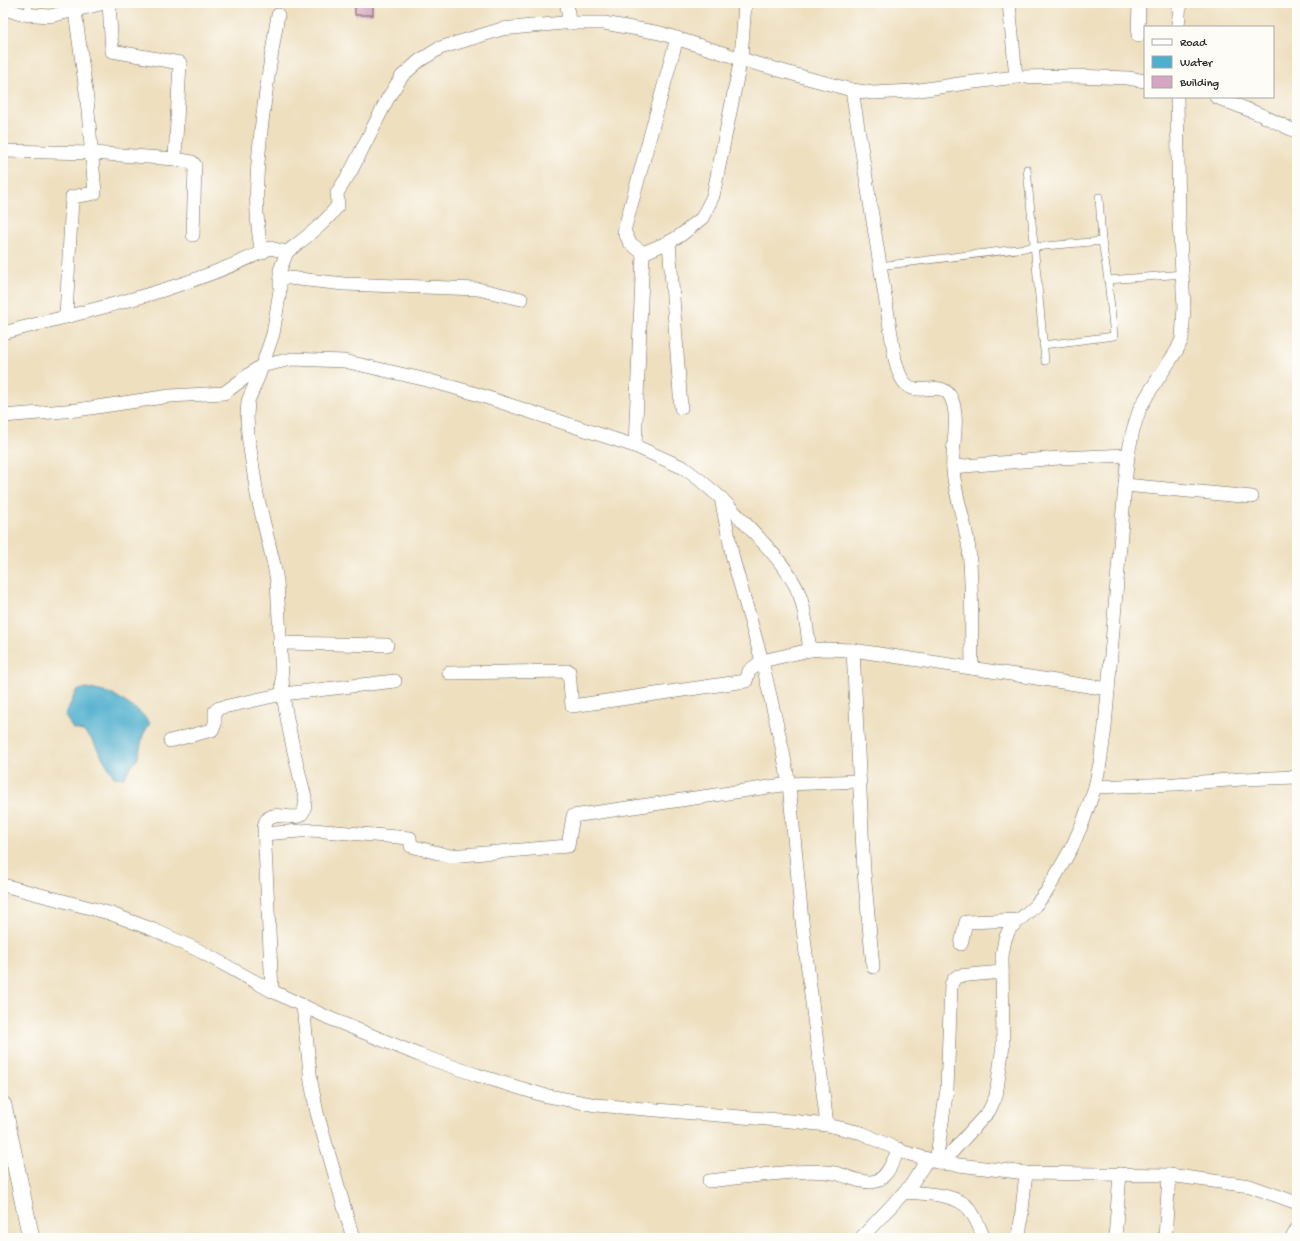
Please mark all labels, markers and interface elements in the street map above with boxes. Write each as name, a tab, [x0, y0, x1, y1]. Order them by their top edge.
legend	[1144, 26, 1274, 98]
text: Road	[1180, 37, 1207, 51]
text: Water	[1180, 57, 1214, 71]
text: Building	[1179, 77, 1219, 91]

